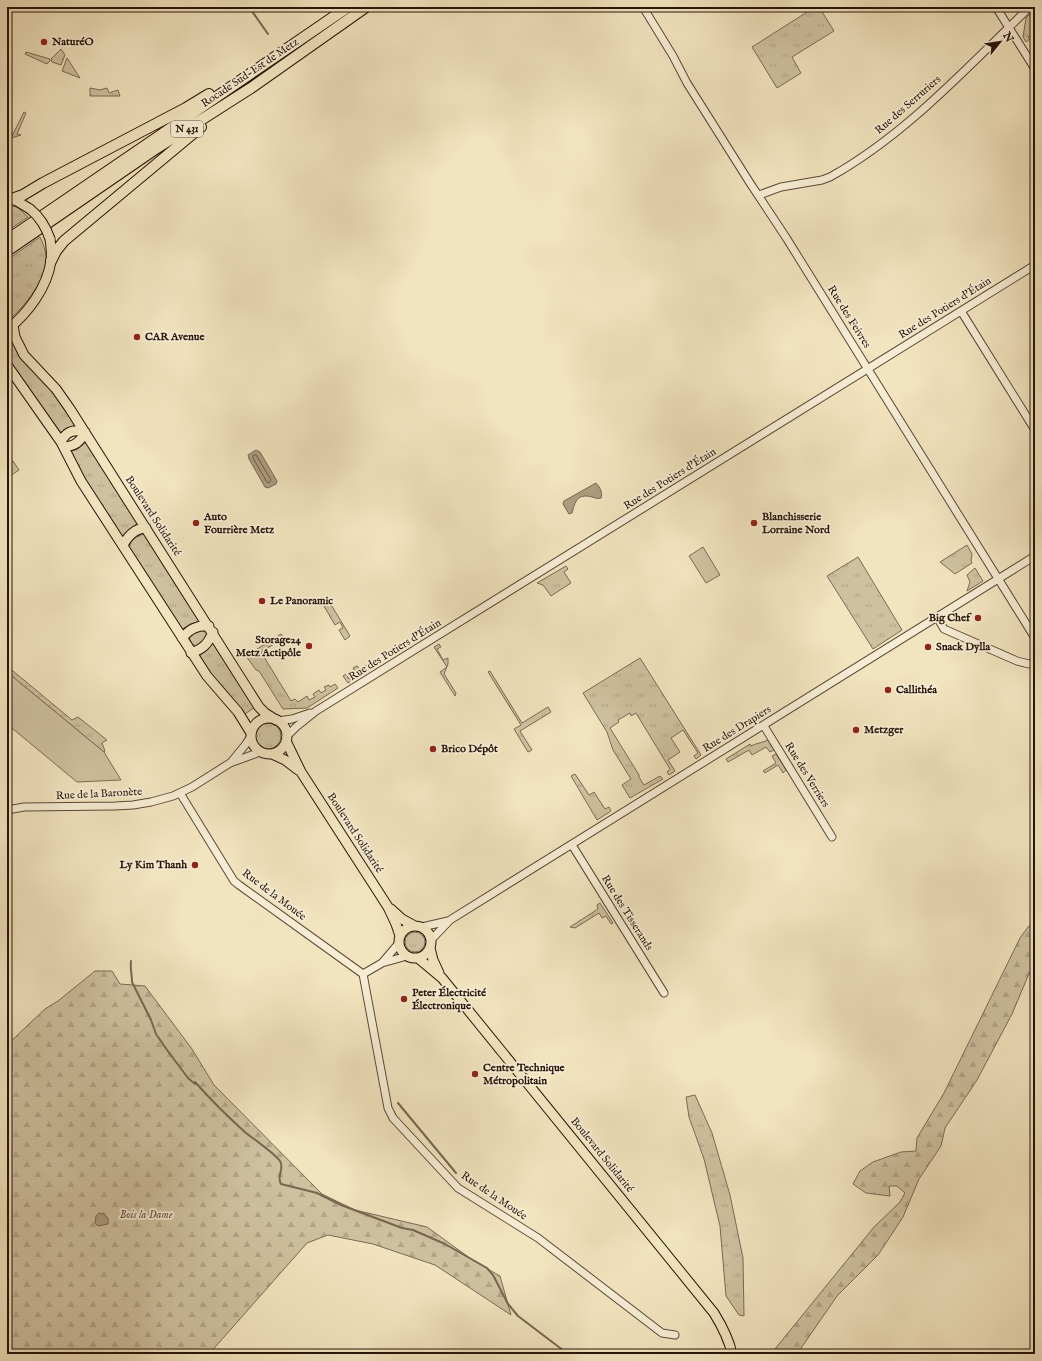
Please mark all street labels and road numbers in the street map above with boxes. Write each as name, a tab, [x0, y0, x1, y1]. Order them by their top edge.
street label: Rocade Sud-Est de Metz	[199, 35, 301, 111]
street label: Rue des Serruriers	[872, 72, 944, 138]
road number: N 431	[171, 121, 203, 137]
street label: Rue des Potiers d'Étain	[896, 274, 994, 342]
street label: Rue des Feivres	[824, 283, 874, 351]
street label: Rue des Potiers d'Étain	[621, 445, 719, 513]
street label: Boulevard Solidarité	[122, 473, 184, 559]
street label: Rue des Potiers d'Étain	[346, 616, 444, 684]
street label: Rue des Drapiers	[700, 702, 774, 756]
street label: Rue des Verriers	[781, 740, 833, 810]
street label: Rue de la Baronète	[55, 785, 143, 803]
street label: Boulevard Solidarité	[324, 790, 386, 876]
street label: Rue de la Mouée	[239, 866, 309, 924]
street label: Rue des Tisserands	[598, 872, 656, 954]
street label: Boulevard Solidarité	[567, 1115, 637, 1195]
street label: Rue de la Mouée	[458, 1169, 530, 1223]

